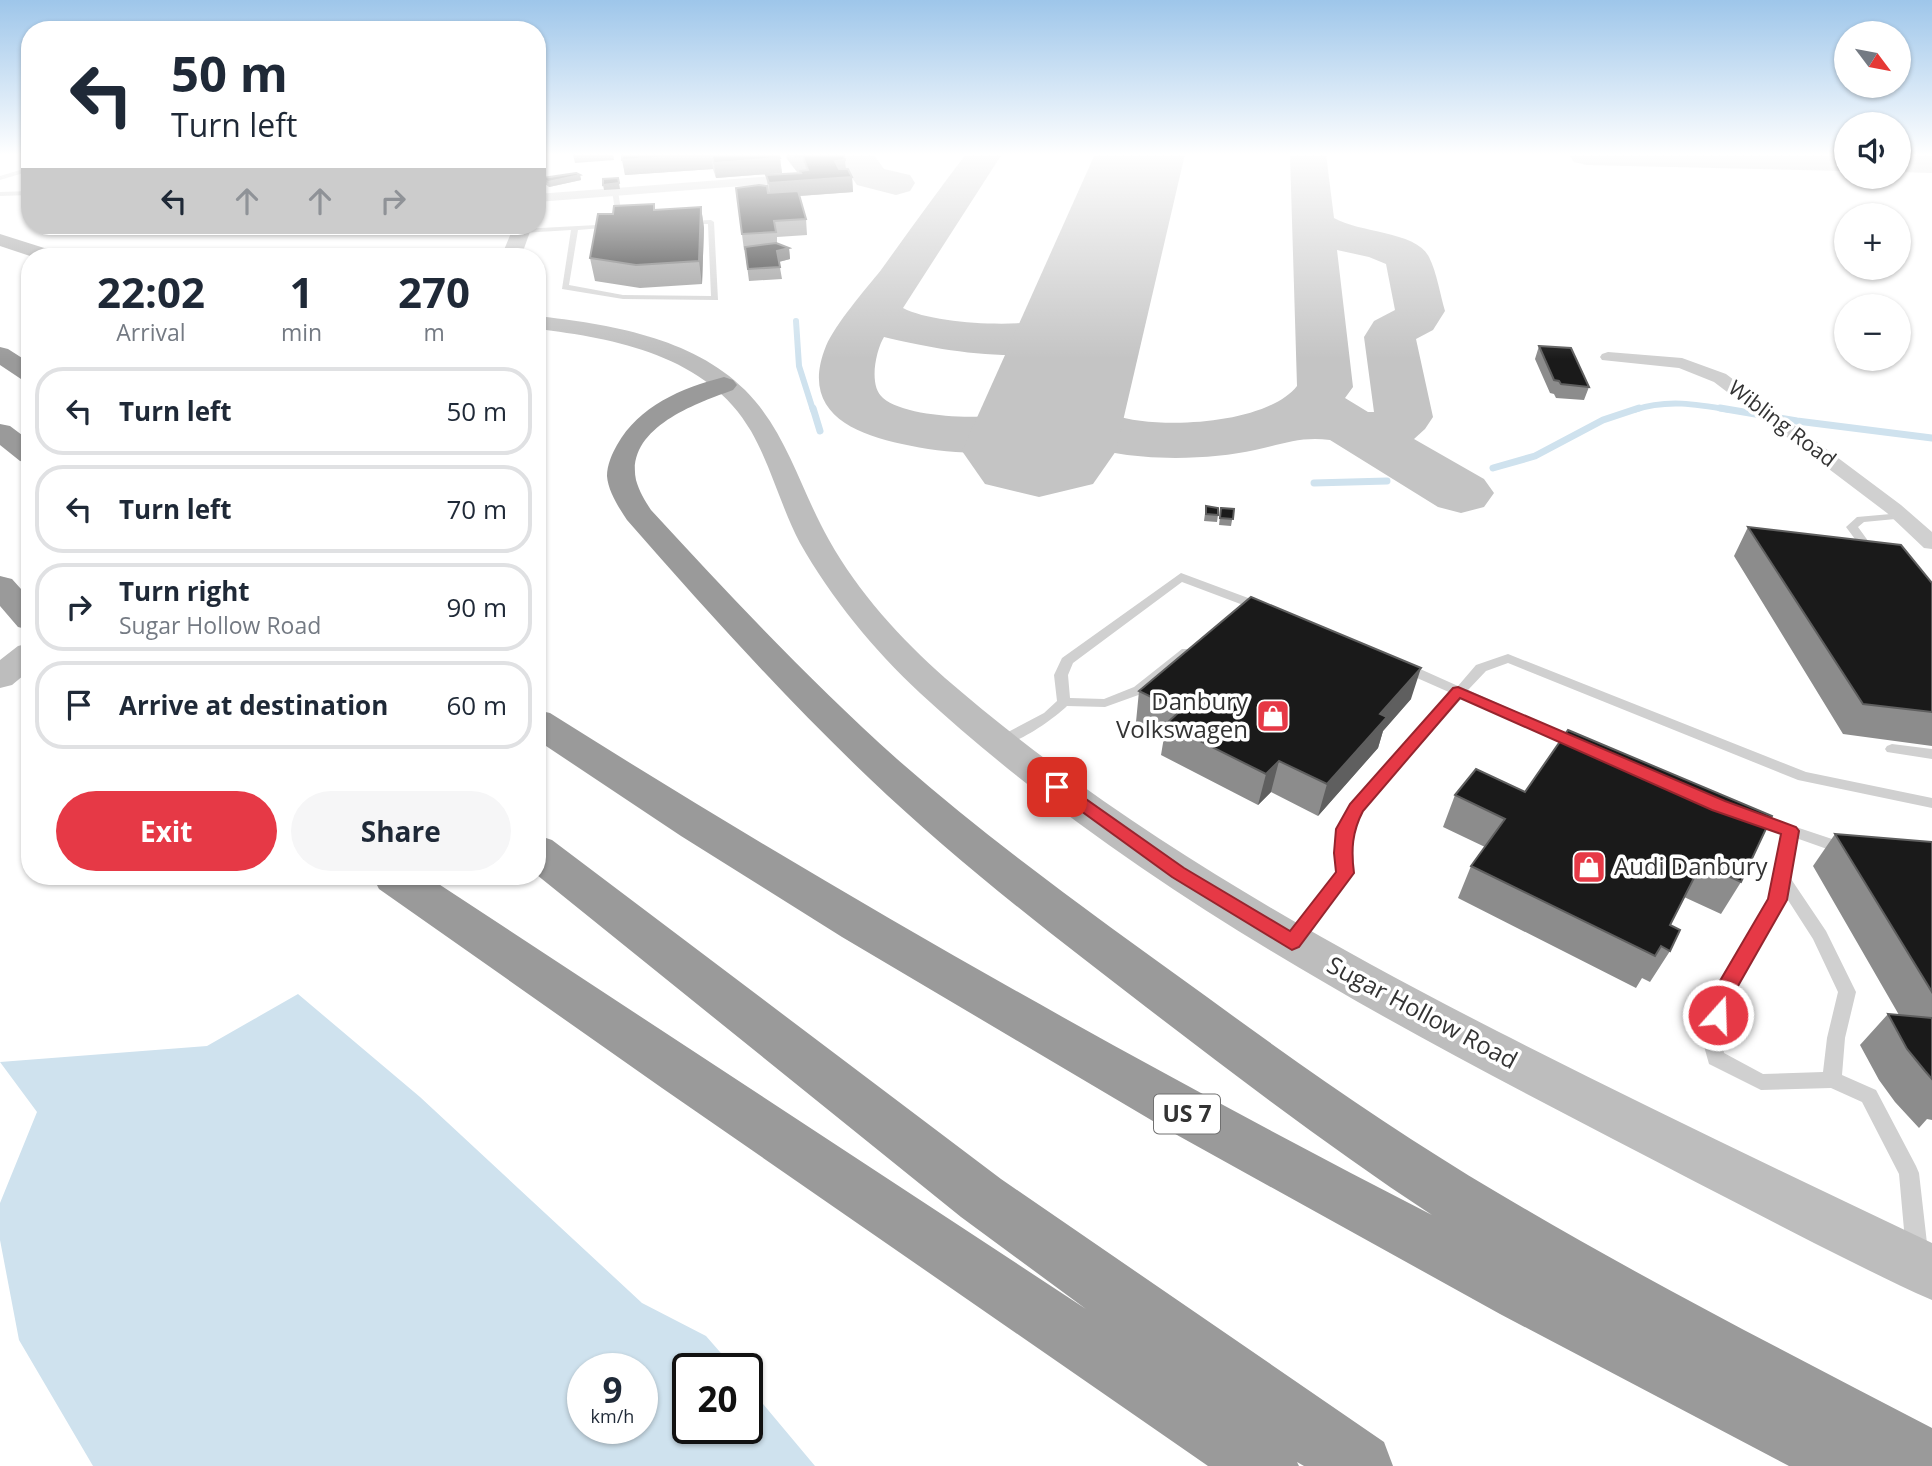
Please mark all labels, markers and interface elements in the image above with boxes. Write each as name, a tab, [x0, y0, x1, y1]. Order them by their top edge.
north arrow	[1834, 21, 1911, 98]
map controls	[1834, 21, 1911, 371]
text: 50 m	[171, 40, 288, 106]
icon: left	[56, 49, 147, 140]
text: Turn left	[171, 103, 297, 146]
button: sound	[1834, 112, 1911, 189]
icon: left	[155, 182, 193, 220]
icon: ahead	[228, 182, 266, 220]
icon: ahead	[301, 182, 339, 220]
icon: right	[374, 182, 412, 220]
button: +	[1834, 203, 1911, 280]
text: 22:02	[97, 263, 205, 320]
text: 1	[289, 263, 314, 320]
text: 270	[398, 263, 470, 320]
button: −	[1834, 294, 1911, 371]
text: Arrival	[116, 316, 186, 348]
text: min	[281, 316, 322, 348]
text: m	[423, 316, 445, 348]
street label: Wibling Road	[1723, 374, 1842, 473]
icon: left	[60, 392, 98, 430]
text: Turn left	[119, 393, 231, 429]
text: 50 m	[446, 393, 507, 429]
icon: left	[60, 490, 98, 528]
text: Turn left	[119, 491, 231, 527]
text: 70 m	[446, 491, 507, 527]
text: Turn right	[119, 573, 250, 609]
icon: right	[60, 588, 98, 626]
text: 90 m	[446, 589, 507, 625]
text: Sugar Hollow Road	[119, 609, 321, 641]
place label: Danbury Volkswagen	[1116, 684, 1249, 745]
icon: arrive	[60, 686, 98, 724]
text: Arrive at destination	[119, 687, 388, 723]
text: 60 m	[446, 687, 507, 723]
shop icon: Danbury Volkswagen	[1254, 697, 1292, 735]
pin	[1027, 757, 1087, 817]
icon: arrive	[1038, 768, 1076, 806]
button: Exit	[56, 791, 277, 871]
button: Share	[291, 791, 511, 871]
shop icon: Audi Danbury	[1570, 848, 1608, 886]
place label: Audi Danbury	[1614, 849, 1769, 882]
street label: Sugar Hollow Road	[1322, 948, 1524, 1076]
position arrow	[1681, 978, 1755, 1052]
road number: US 7	[1154, 1094, 1220, 1134]
speed limit sign: 20	[672, 1353, 763, 1444]
text: 9	[602, 1366, 623, 1413]
text: km/h	[591, 1404, 634, 1428]

